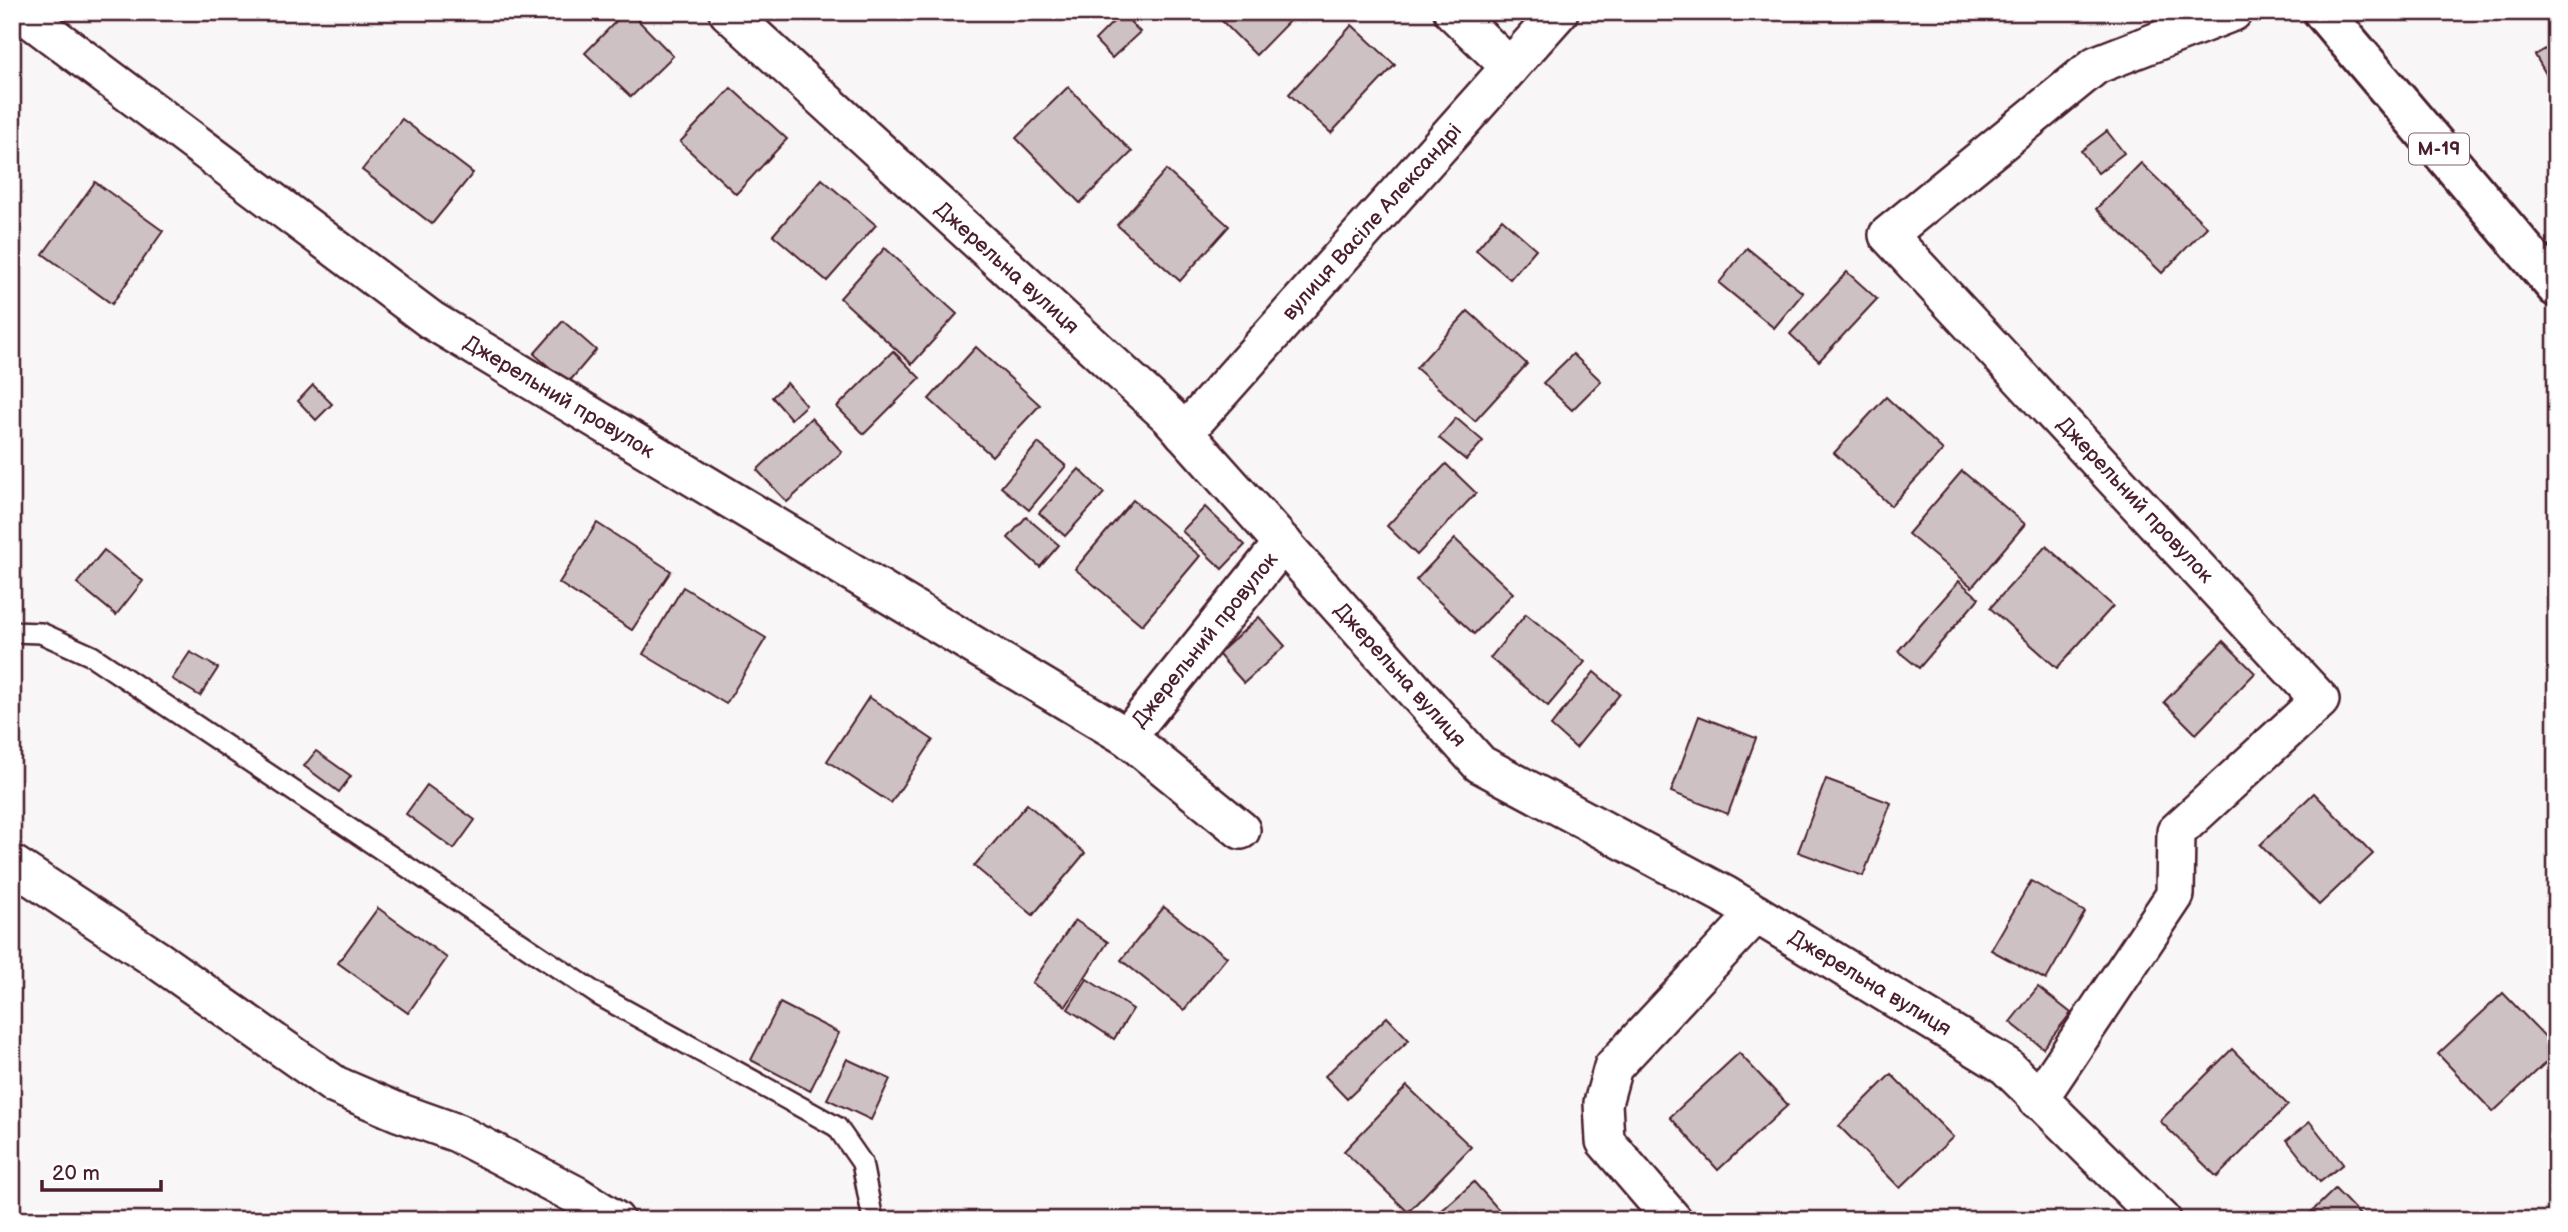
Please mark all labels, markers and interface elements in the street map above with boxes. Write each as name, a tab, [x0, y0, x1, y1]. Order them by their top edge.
street label: вулиця Васіле Александрі	[1277, 118, 1467, 326]
road number: М-19	[2409, 134, 2469, 164]
street label: Джерельна вулиця	[930, 197, 1084, 339]
street label: Джерельний провулок	[459, 330, 659, 464]
street label: Джерельний провулок	[2052, 412, 2218, 588]
street label: Джерельний провулок	[1127, 547, 1283, 733]
street label: Джерельна вулиця	[1329, 598, 1471, 752]
street label: Джерельна вулиця	[1784, 925, 1956, 1041]
scale bar	[42, 1148, 161, 1192]
text: 20 m	[52, 1161, 100, 1186]

